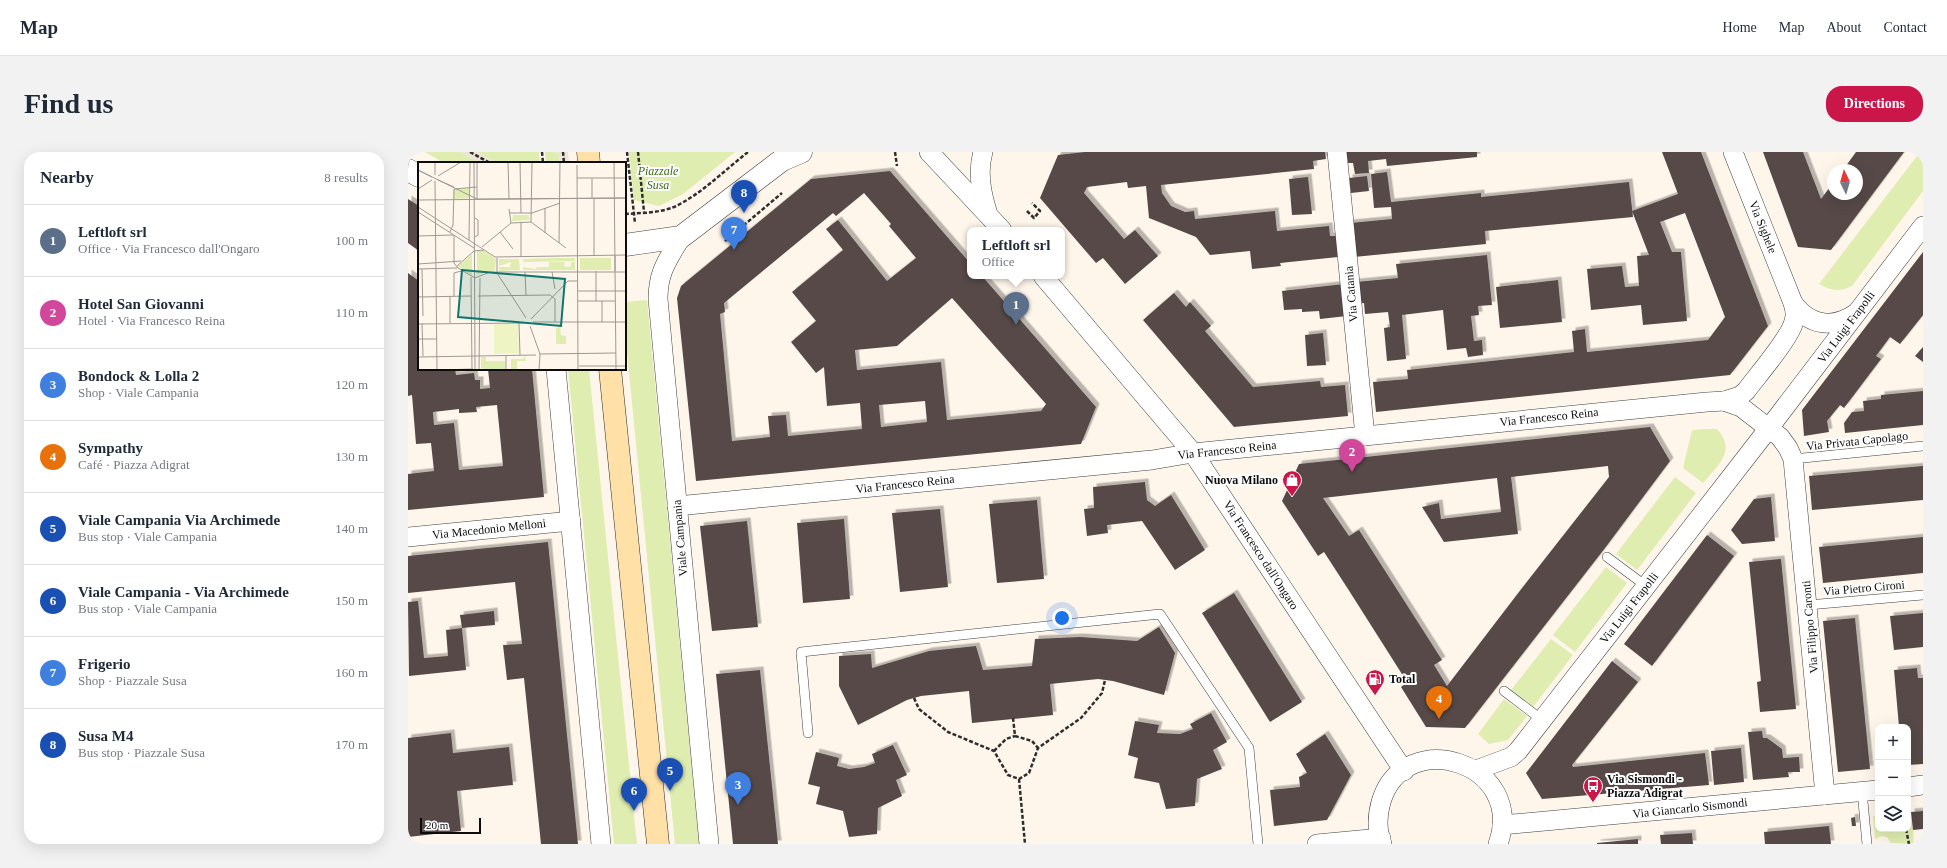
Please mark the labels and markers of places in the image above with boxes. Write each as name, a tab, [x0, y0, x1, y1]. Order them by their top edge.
pin: 8	[731, 180, 757, 213]
pin: 7	[721, 217, 747, 250]
pin: 1	[1003, 292, 1029, 325]
pin: 2	[1339, 439, 1365, 472]
shop icon: Nuova Milano	[1281, 469, 1303, 497]
place label: Nuova Milano	[1205, 473, 1278, 487]
fuel station icon: Total	[1364, 668, 1386, 696]
place label: Total	[1389, 672, 1416, 686]
pin: 4	[1426, 686, 1452, 719]
pin: 5	[657, 758, 683, 791]
pin: 3	[725, 772, 751, 805]
place label: Via Sismondi - Piazza Adigrat	[1607, 772, 1683, 800]
bus stop icon: Via Sismondi - Piazza Adigrat	[1582, 775, 1604, 803]
pin: 6	[621, 778, 647, 811]

